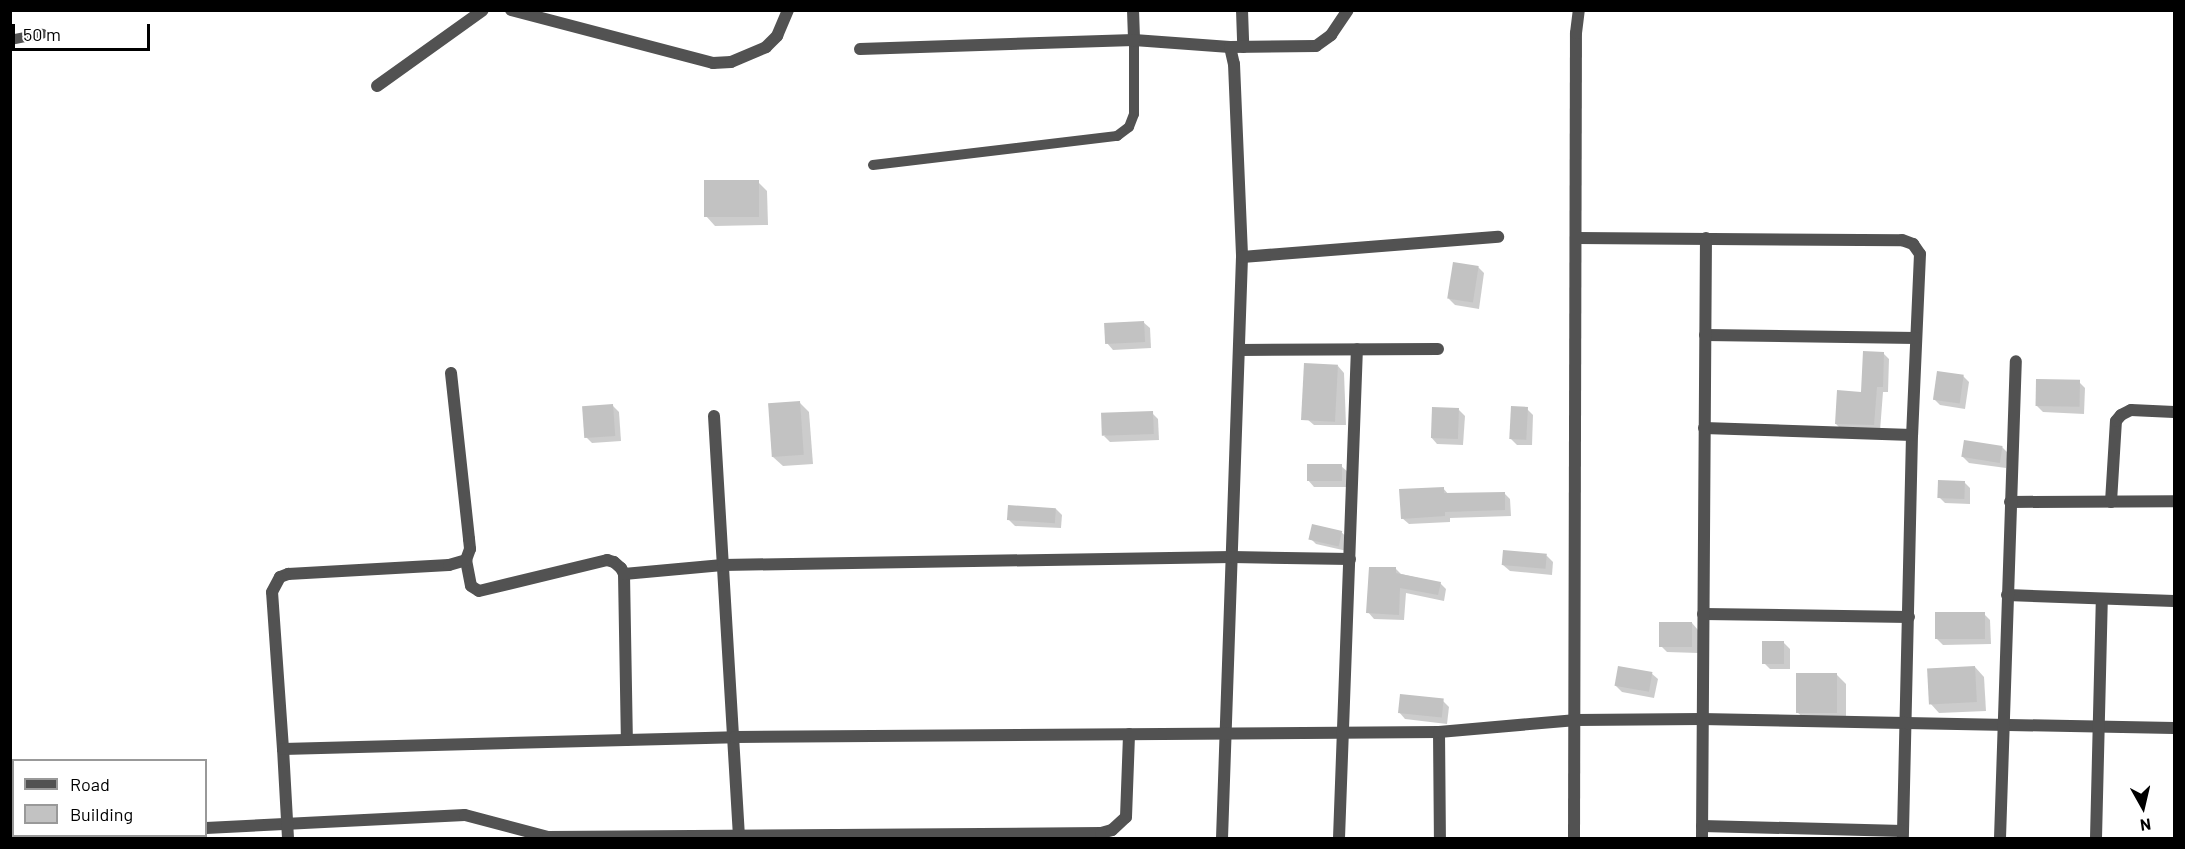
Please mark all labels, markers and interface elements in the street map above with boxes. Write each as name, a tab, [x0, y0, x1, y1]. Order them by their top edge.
scale bar	[15, 12, 153, 50]
text: 50 m	[23, 23, 61, 45]
legend	[12, 759, 207, 837]
text: Road	[70, 773, 110, 795]
north arrow	[2113, 777, 2173, 837]
text: Building	[70, 803, 133, 825]
text: N	[2139, 815, 2152, 835]

